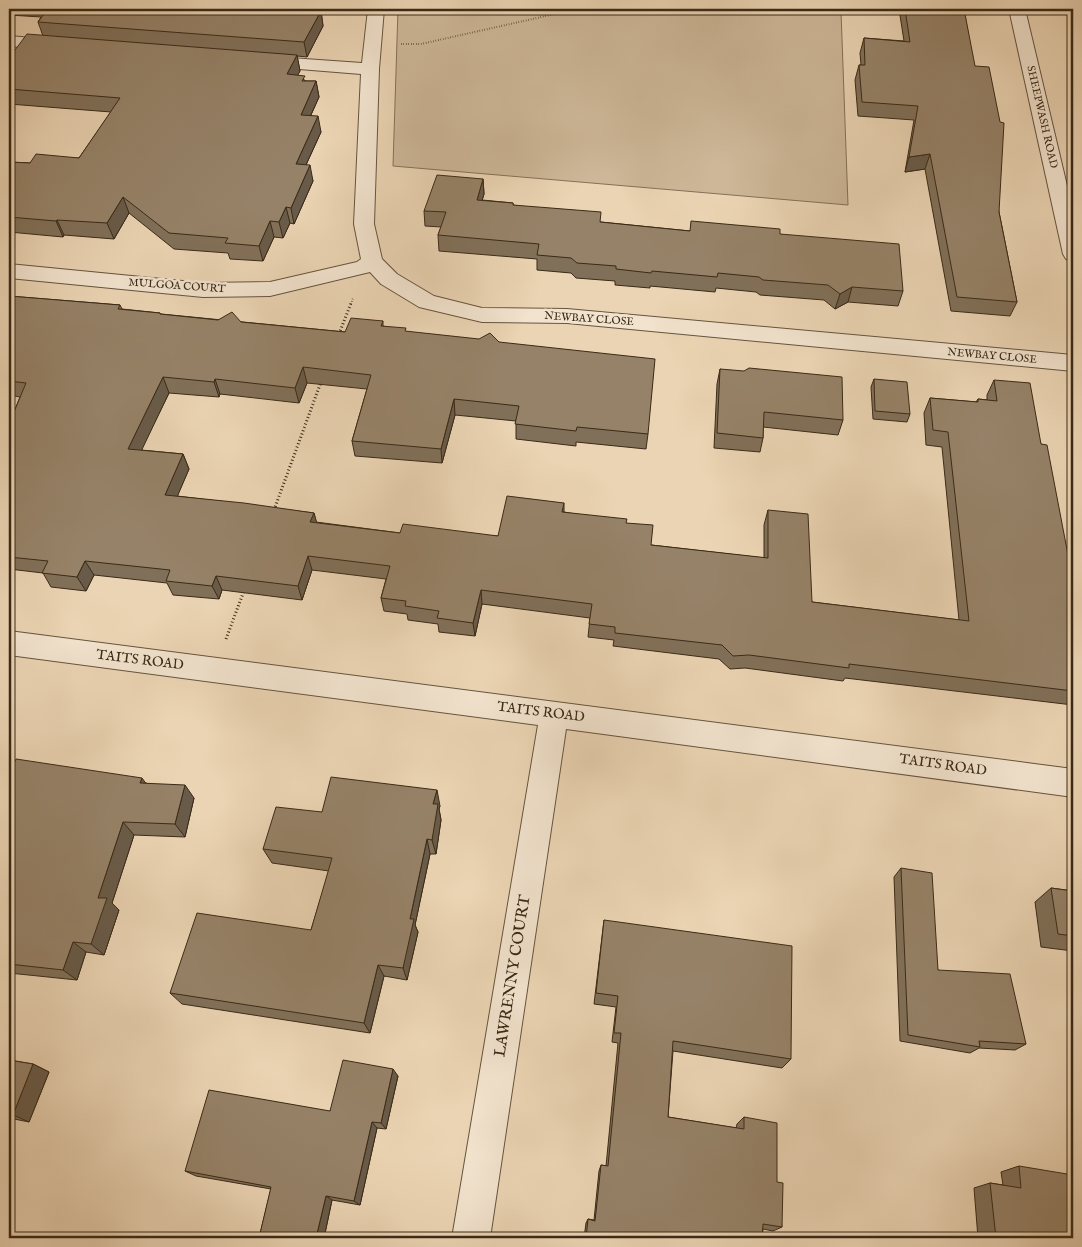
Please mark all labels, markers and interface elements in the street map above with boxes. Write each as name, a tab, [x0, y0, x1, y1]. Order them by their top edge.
street label: SHEEPWASH ROAD	[1023, 64, 1061, 170]
street label: MULGOA COURT	[128, 276, 226, 296]
street label: NEWBAY CLOSE	[544, 309, 635, 329]
street label: NEWBAY CLOSE	[947, 345, 1038, 367]
street label: TAITS ROAD	[95, 646, 185, 674]
street label: TAITS ROAD	[496, 698, 586, 726]
street label: TAITS ROAD	[898, 750, 988, 780]
street label: LAWRENNY COURT	[490, 893, 536, 1058]

